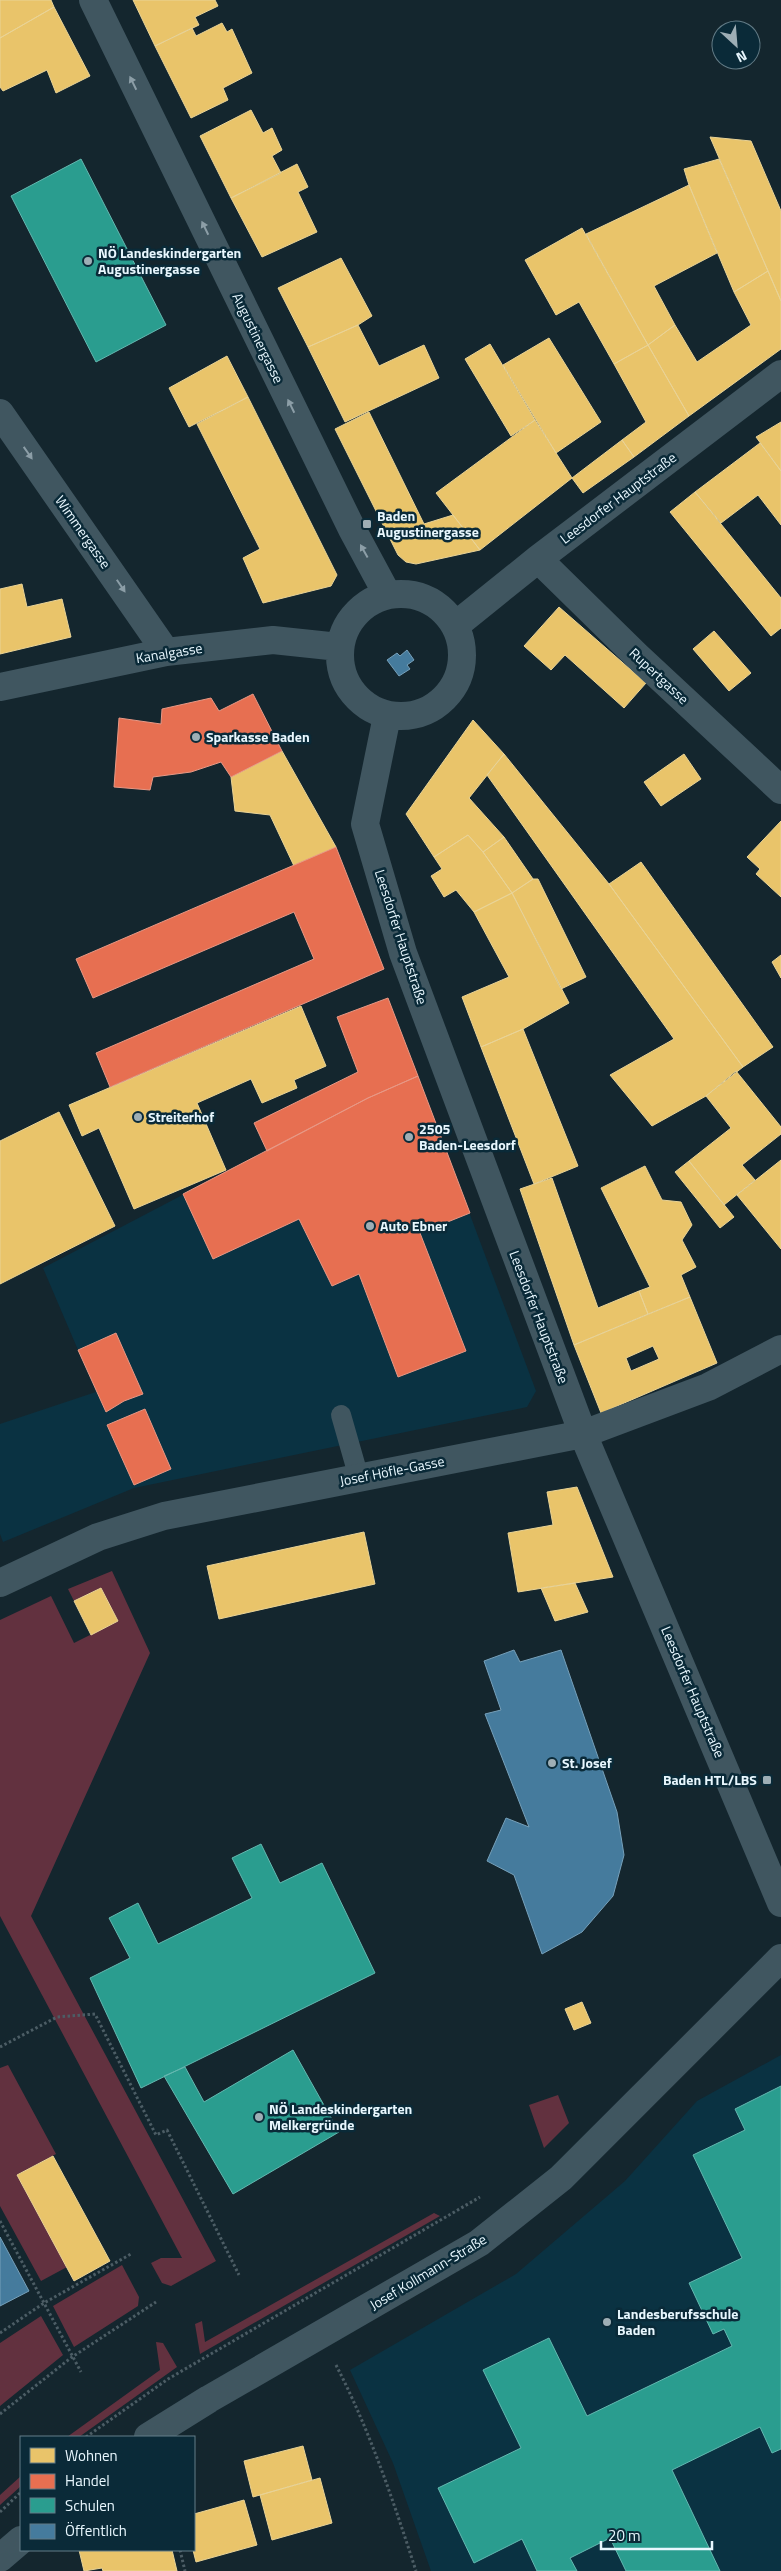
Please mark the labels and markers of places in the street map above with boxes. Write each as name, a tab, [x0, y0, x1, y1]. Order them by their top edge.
place label: NÖ Landeskindergarten Augustinergasse	[98, 242, 241, 279]
marker: NÖ Landeskindergarten Augustinergasse	[82, 255, 94, 267]
place label: Baden Augustinergasse	[377, 505, 479, 542]
marker: Baden Augustinergasse	[361, 518, 373, 530]
place label: Sparkasse Baden	[206, 726, 310, 747]
marker: Sparkasse Baden	[190, 731, 202, 743]
place label: Streiterhof	[148, 1106, 214, 1127]
marker: Streiterhof	[132, 1111, 144, 1123]
place label: 2505 Baden-Leesdorf	[419, 1118, 516, 1155]
marker: 2505 Baden-Leesdorf	[403, 1131, 415, 1143]
place label: Auto Ebner	[380, 1215, 447, 1236]
marker: Auto Ebner	[364, 1220, 376, 1232]
place label: St. Josef	[562, 1752, 612, 1773]
marker: St. Josef	[546, 1757, 558, 1769]
place label: Baden HTL/LBS	[663, 1769, 757, 1790]
marker: Baden HTL/LBS	[761, 1774, 773, 1786]
place label: NÖ Landeskindergarten Melkergründe	[269, 2098, 412, 2135]
marker: NÖ Landeskindergarten Melkergründe	[253, 2111, 265, 2123]
place label: Landesberufsschule Baden	[617, 2303, 739, 2340]
marker: Landesberufsschule Baden	[601, 2316, 613, 2328]

